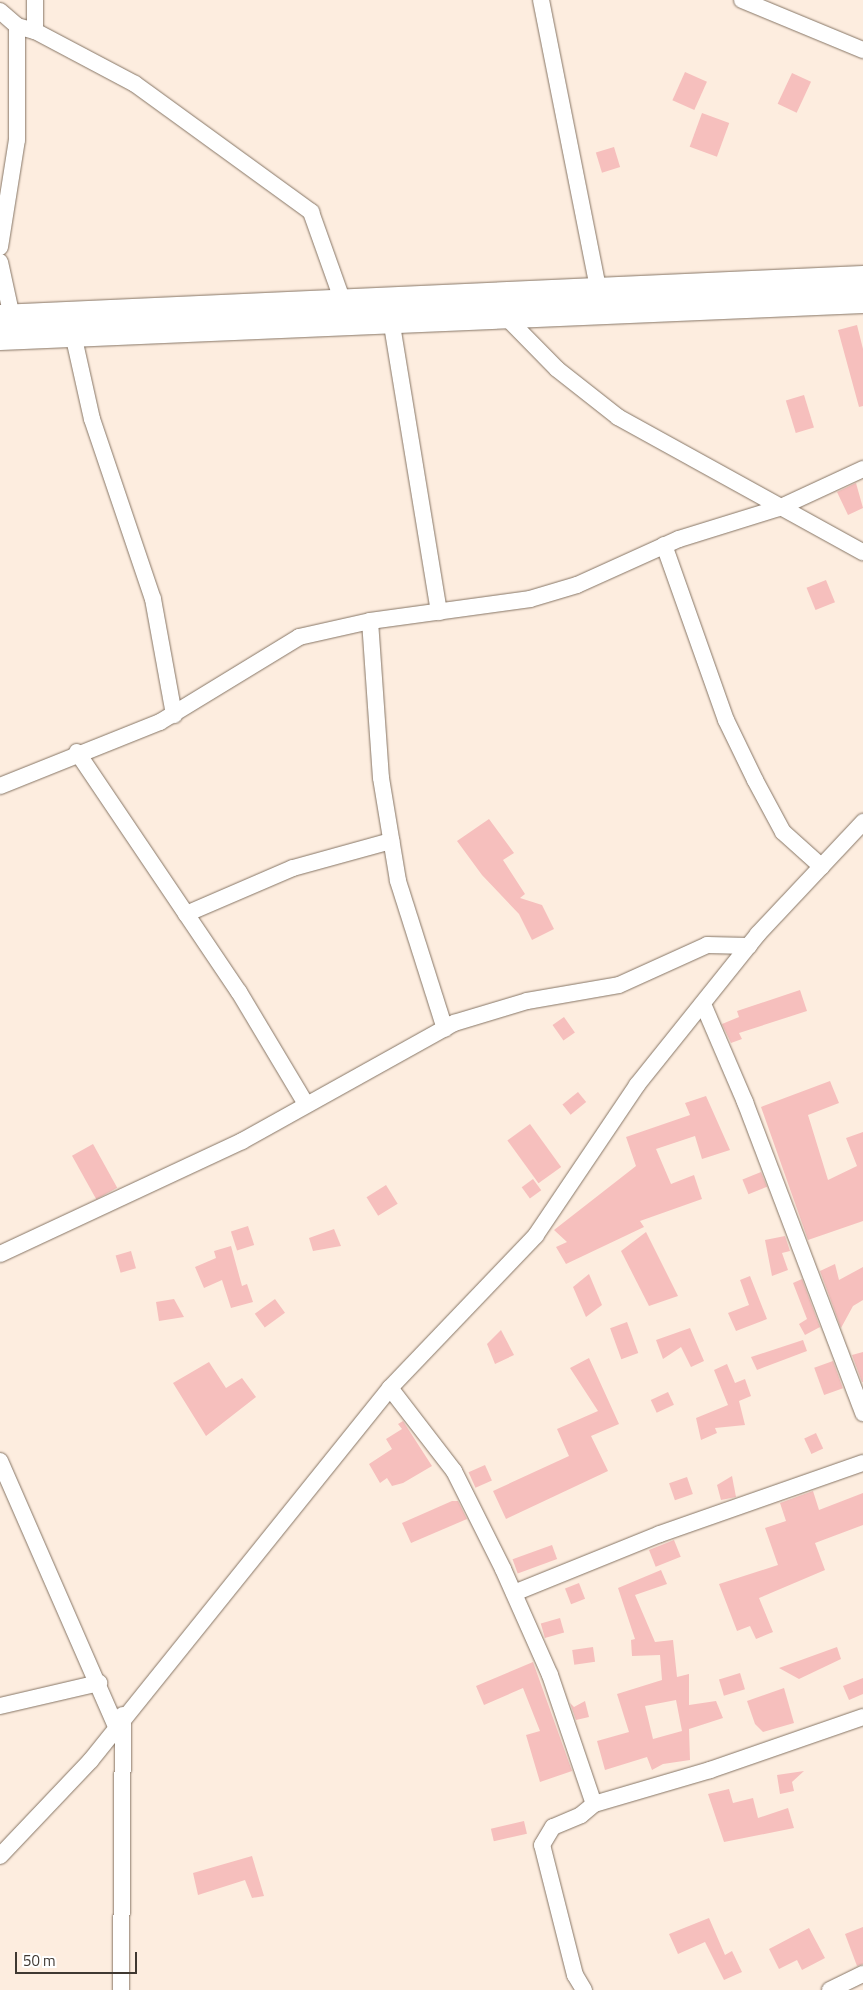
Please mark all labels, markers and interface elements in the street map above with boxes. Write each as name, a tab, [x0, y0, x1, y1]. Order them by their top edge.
scale bar	[18, 1942, 140, 1974]
text: 50 m	[23, 1949, 56, 1972]

